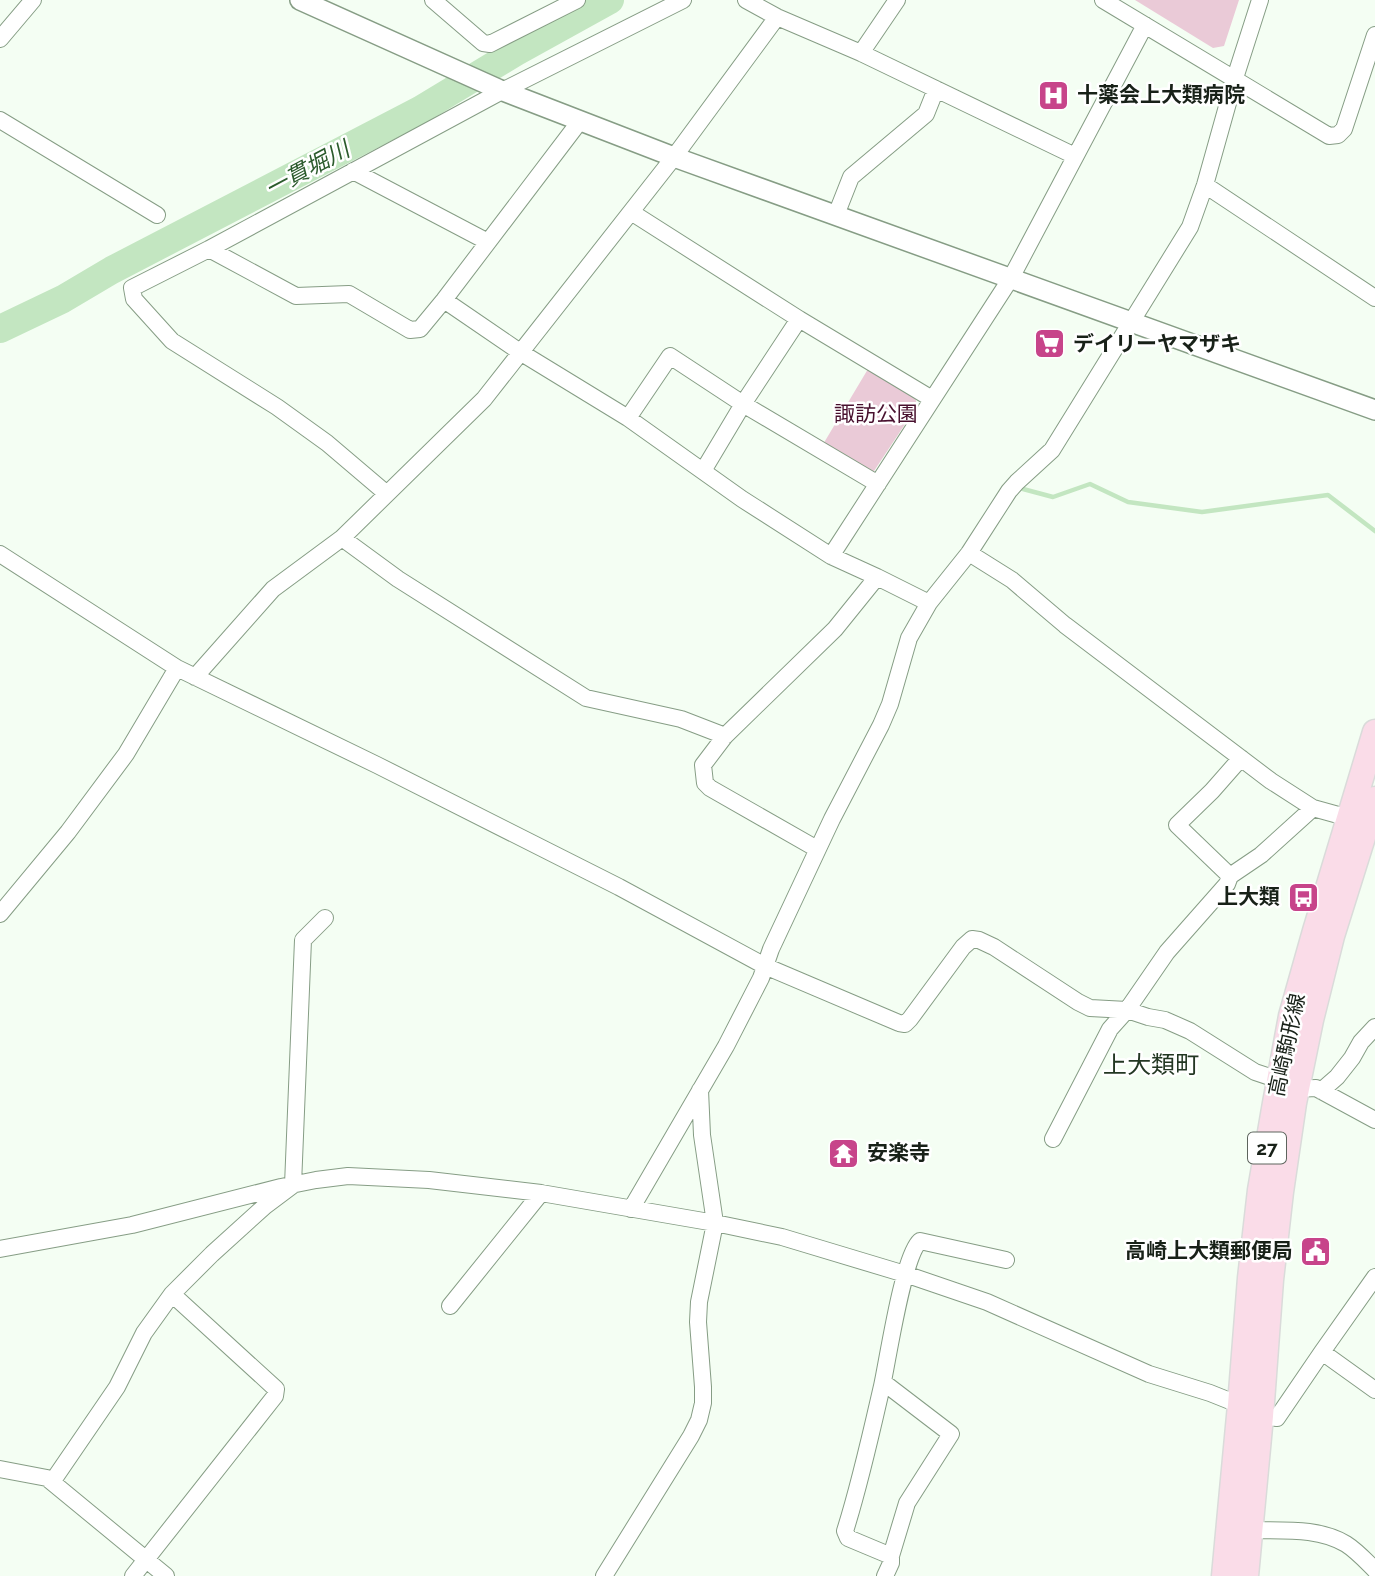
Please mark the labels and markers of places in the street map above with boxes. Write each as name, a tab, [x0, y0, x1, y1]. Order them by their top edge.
hospital icon: 十薬会上大類病院	[1037, 78, 1071, 112]
place label: 十薬会上大類病院	[1077, 82, 1245, 107]
supermarket icon: デイリーヤマザキ	[1033, 327, 1067, 361]
place label: デイリーヤマザキ	[1073, 331, 1241, 356]
bus stop icon: 上大類	[1286, 880, 1320, 914]
place label: 上大類	[1217, 884, 1280, 909]
temple icon: 安楽寺	[827, 1136, 861, 1170]
place label: 安楽寺	[867, 1140, 930, 1165]
public building icon: 高崎上大類郵便局	[1299, 1234, 1333, 1268]
place label: 高崎上大類郵便局	[1125, 1238, 1293, 1263]

